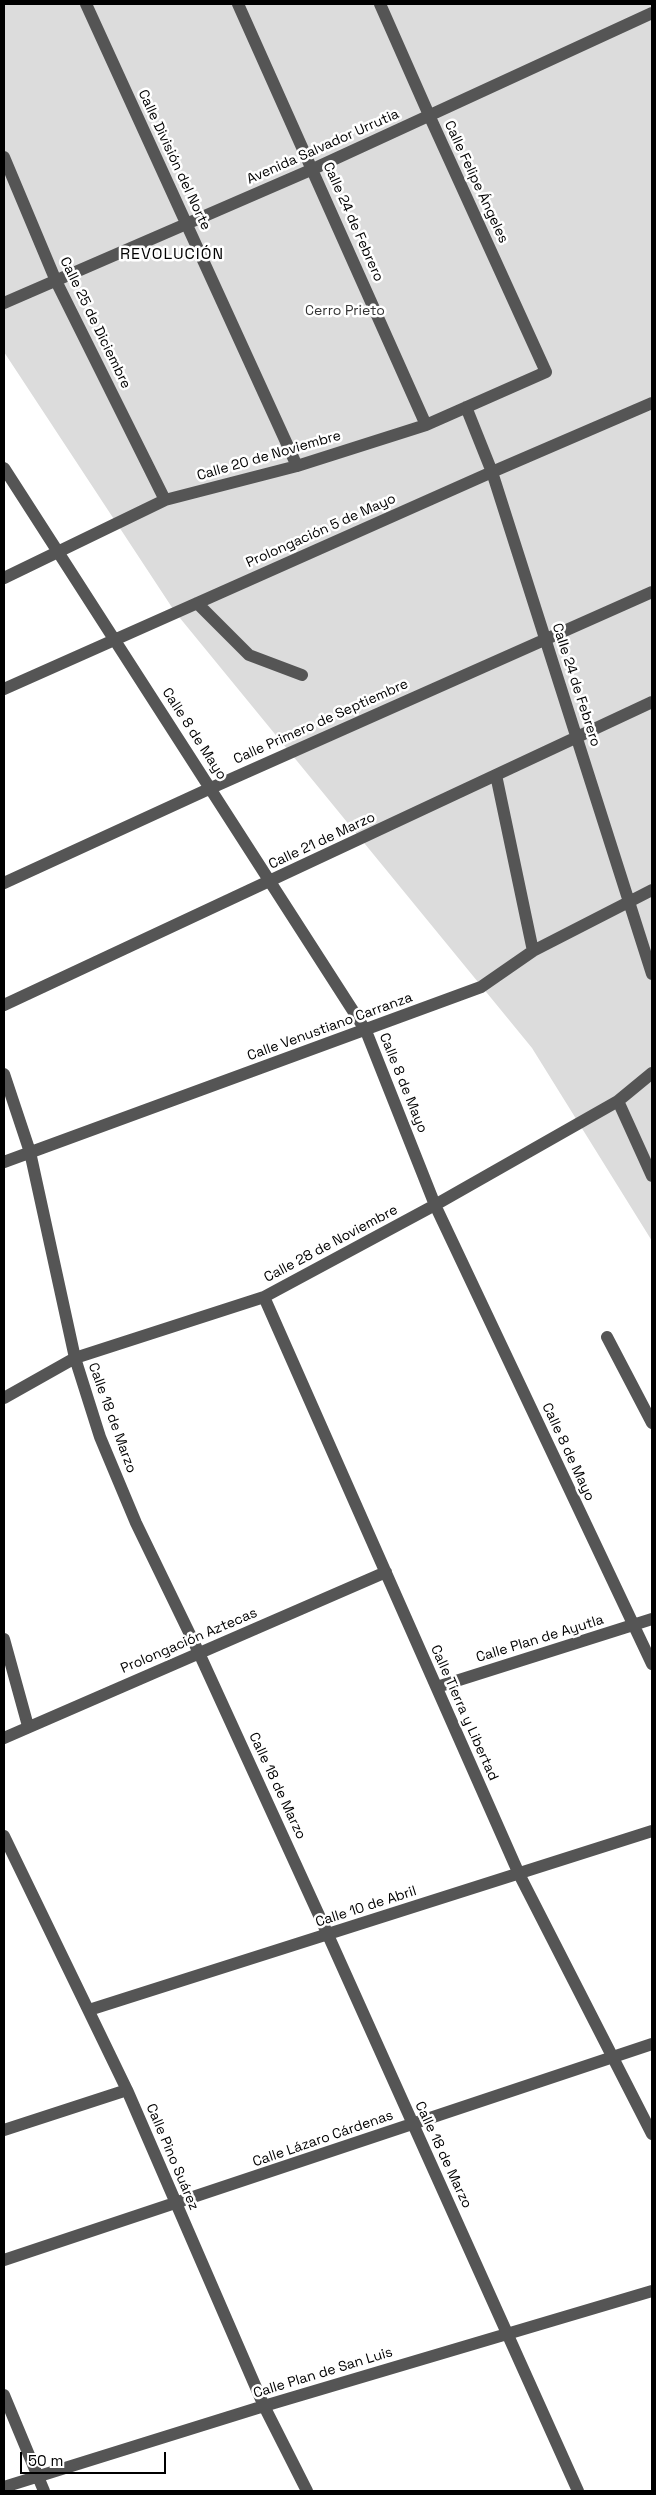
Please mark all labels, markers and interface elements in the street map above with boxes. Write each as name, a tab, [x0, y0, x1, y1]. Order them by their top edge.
street label: Calle División del Norte	[134, 87, 214, 233]
street label: Avenida Salvador Urrutia	[244, 106, 402, 188]
street label: Calle Felipe Ángeles	[440, 118, 512, 246]
street label: Calle 24 de Febrero	[319, 160, 387, 284]
district label: REVOLUCIÓN	[119, 245, 225, 265]
street label: Calle 25 de Diciembre	[56, 254, 134, 392]
park label: Cerro Prieto	[305, 303, 385, 319]
street label: Calle 20 de Noviembre	[195, 427, 343, 485]
street label: Prolongación 5 de Mayo	[243, 490, 399, 572]
street label: Calle 24 de Febrero	[548, 621, 604, 749]
street label: Calle Primero de Septiembre	[231, 676, 411, 768]
street label: Calle 8 de Mayo	[158, 685, 230, 783]
street label: Calle 21 de Marzo	[266, 809, 378, 873]
street label: Calle Venustiano Carranza	[245, 989, 415, 1065]
street label: Calle 8 de Mayo	[375, 1031, 431, 1135]
street label: Calle 28 de Noviembre	[261, 1202, 401, 1286]
street label: Calle 18 de Marzo	[84, 1361, 140, 1475]
street label: Calle 8 de Mayo	[538, 1400, 598, 1504]
street label: Prolongación Aztecas	[118, 1605, 260, 1677]
street label: Calle Plan de Ayutla	[474, 1612, 606, 1666]
street label: Calle Tierra y Libertad	[426, 1643, 502, 1783]
street label: Calle 18 de Marzo	[245, 1730, 309, 1842]
street label: Calle 10 de Abril	[313, 1883, 419, 1931]
street label: Calle 18 de Marzo	[411, 2099, 475, 2211]
street label: Calle Pino Suárez	[142, 2101, 202, 2213]
street label: Calle Lázaro Cárdenas	[251, 2107, 395, 2171]
street label: Calle Plan de San Luis	[251, 2344, 395, 2402]
scale bar	[22, 2442, 169, 2474]
text: 50 m	[28, 2451, 63, 2470]

